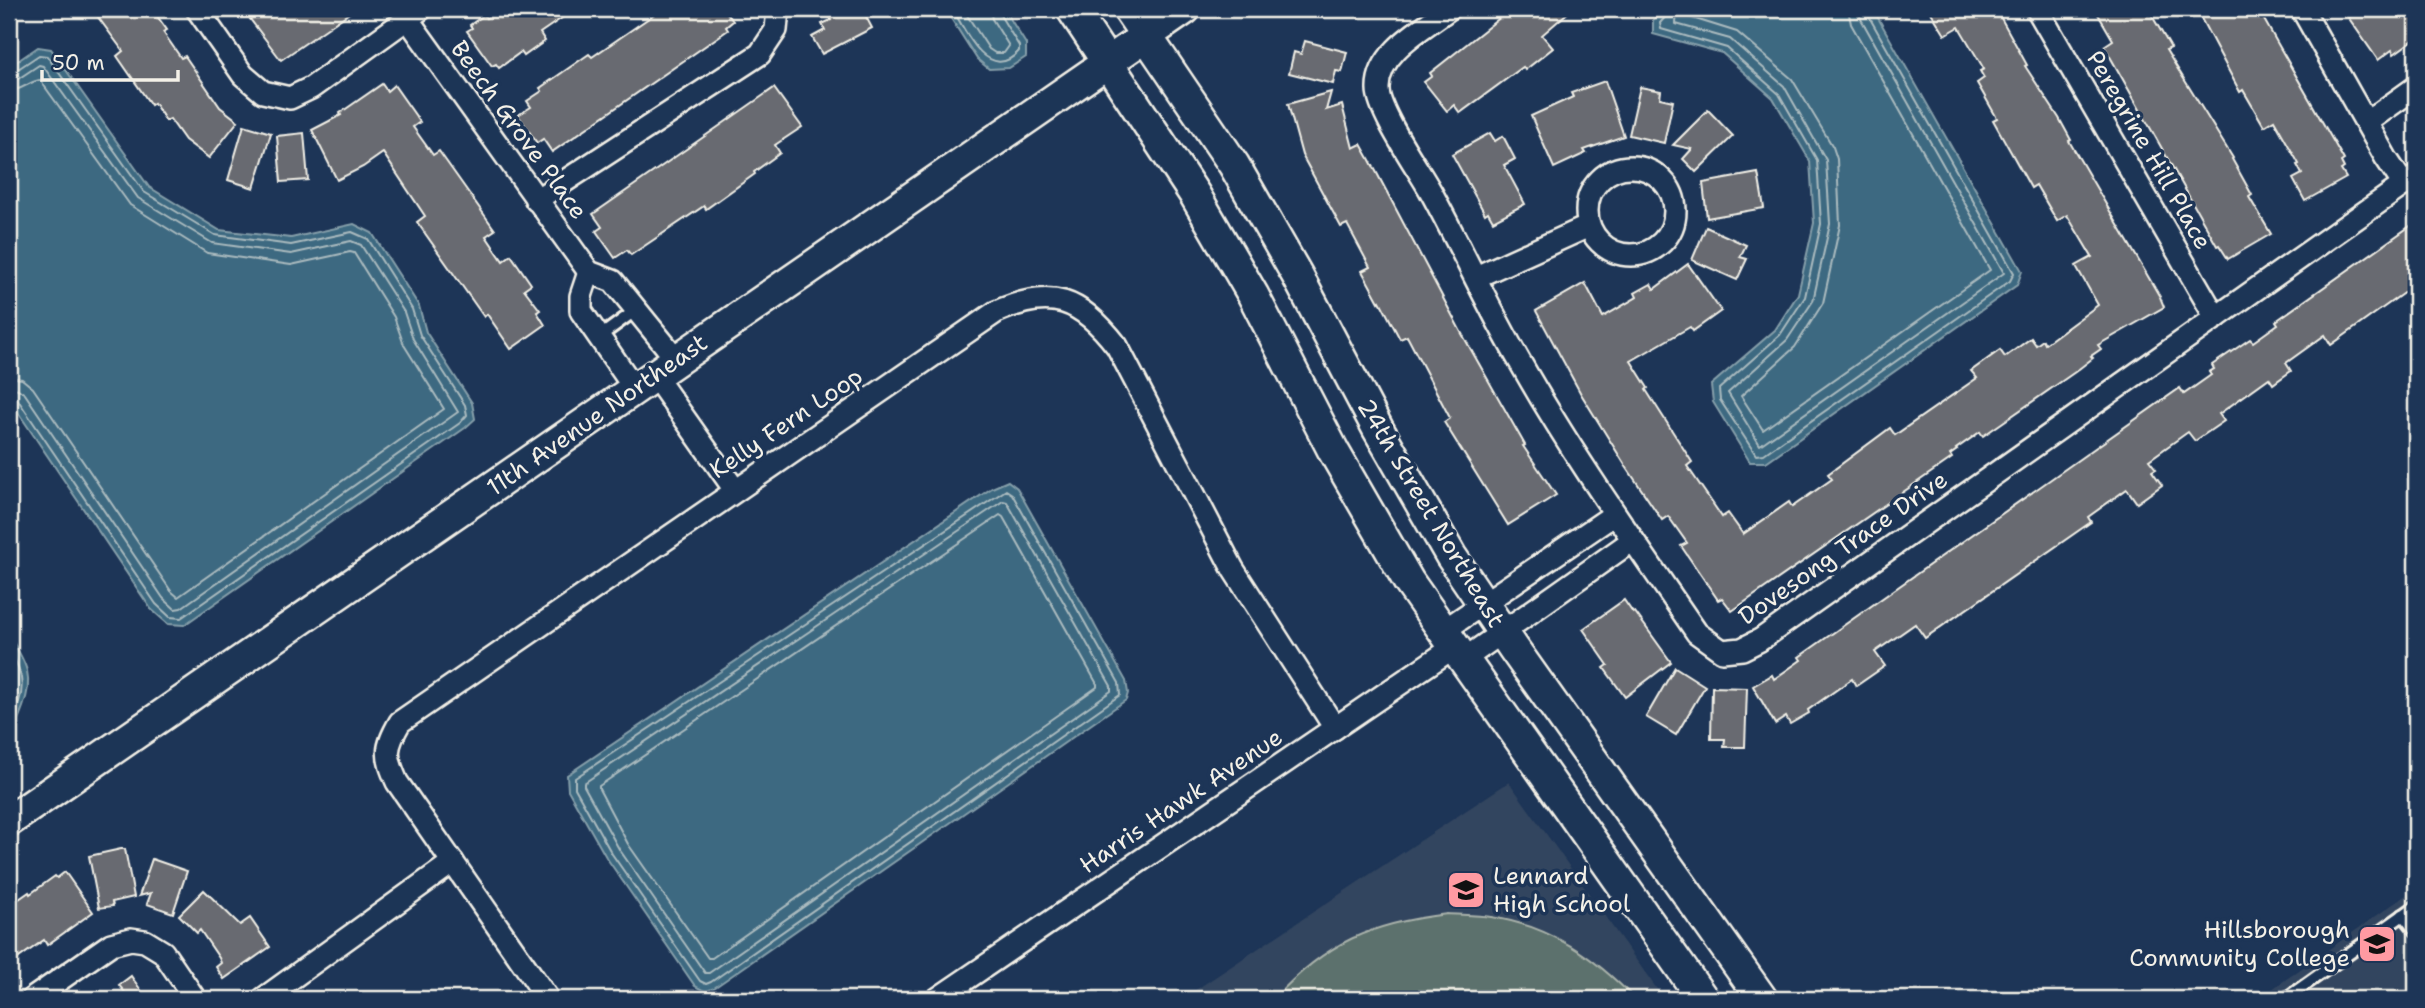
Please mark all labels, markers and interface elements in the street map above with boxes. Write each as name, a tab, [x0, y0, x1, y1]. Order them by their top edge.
street label: Beech Grove Place	[443, 34, 595, 226]
scale bar	[42, 38, 178, 82]
street label: Peregrine Hill Place	[2079, 45, 2219, 255]
text: 50 m	[52, 49, 105, 77]
street label: 11th Avenue Northeast	[480, 327, 714, 503]
street label: Kelly Fern Loop	[703, 360, 869, 486]
street label: 24th Street Northeast	[1350, 393, 1512, 633]
street label: Dovesong Trace Drive	[1732, 464, 1954, 632]
street label: Harris Hawk Avenue	[1073, 721, 1289, 881]
place label: Lennard High School	[1493, 860, 1631, 920]
school or university icon: Lennard High School	[1445, 869, 1487, 911]
place label: Hillsborough Community College	[2129, 914, 2350, 974]
school or university icon: Hillsborough Community College	[2356, 923, 2398, 965]

